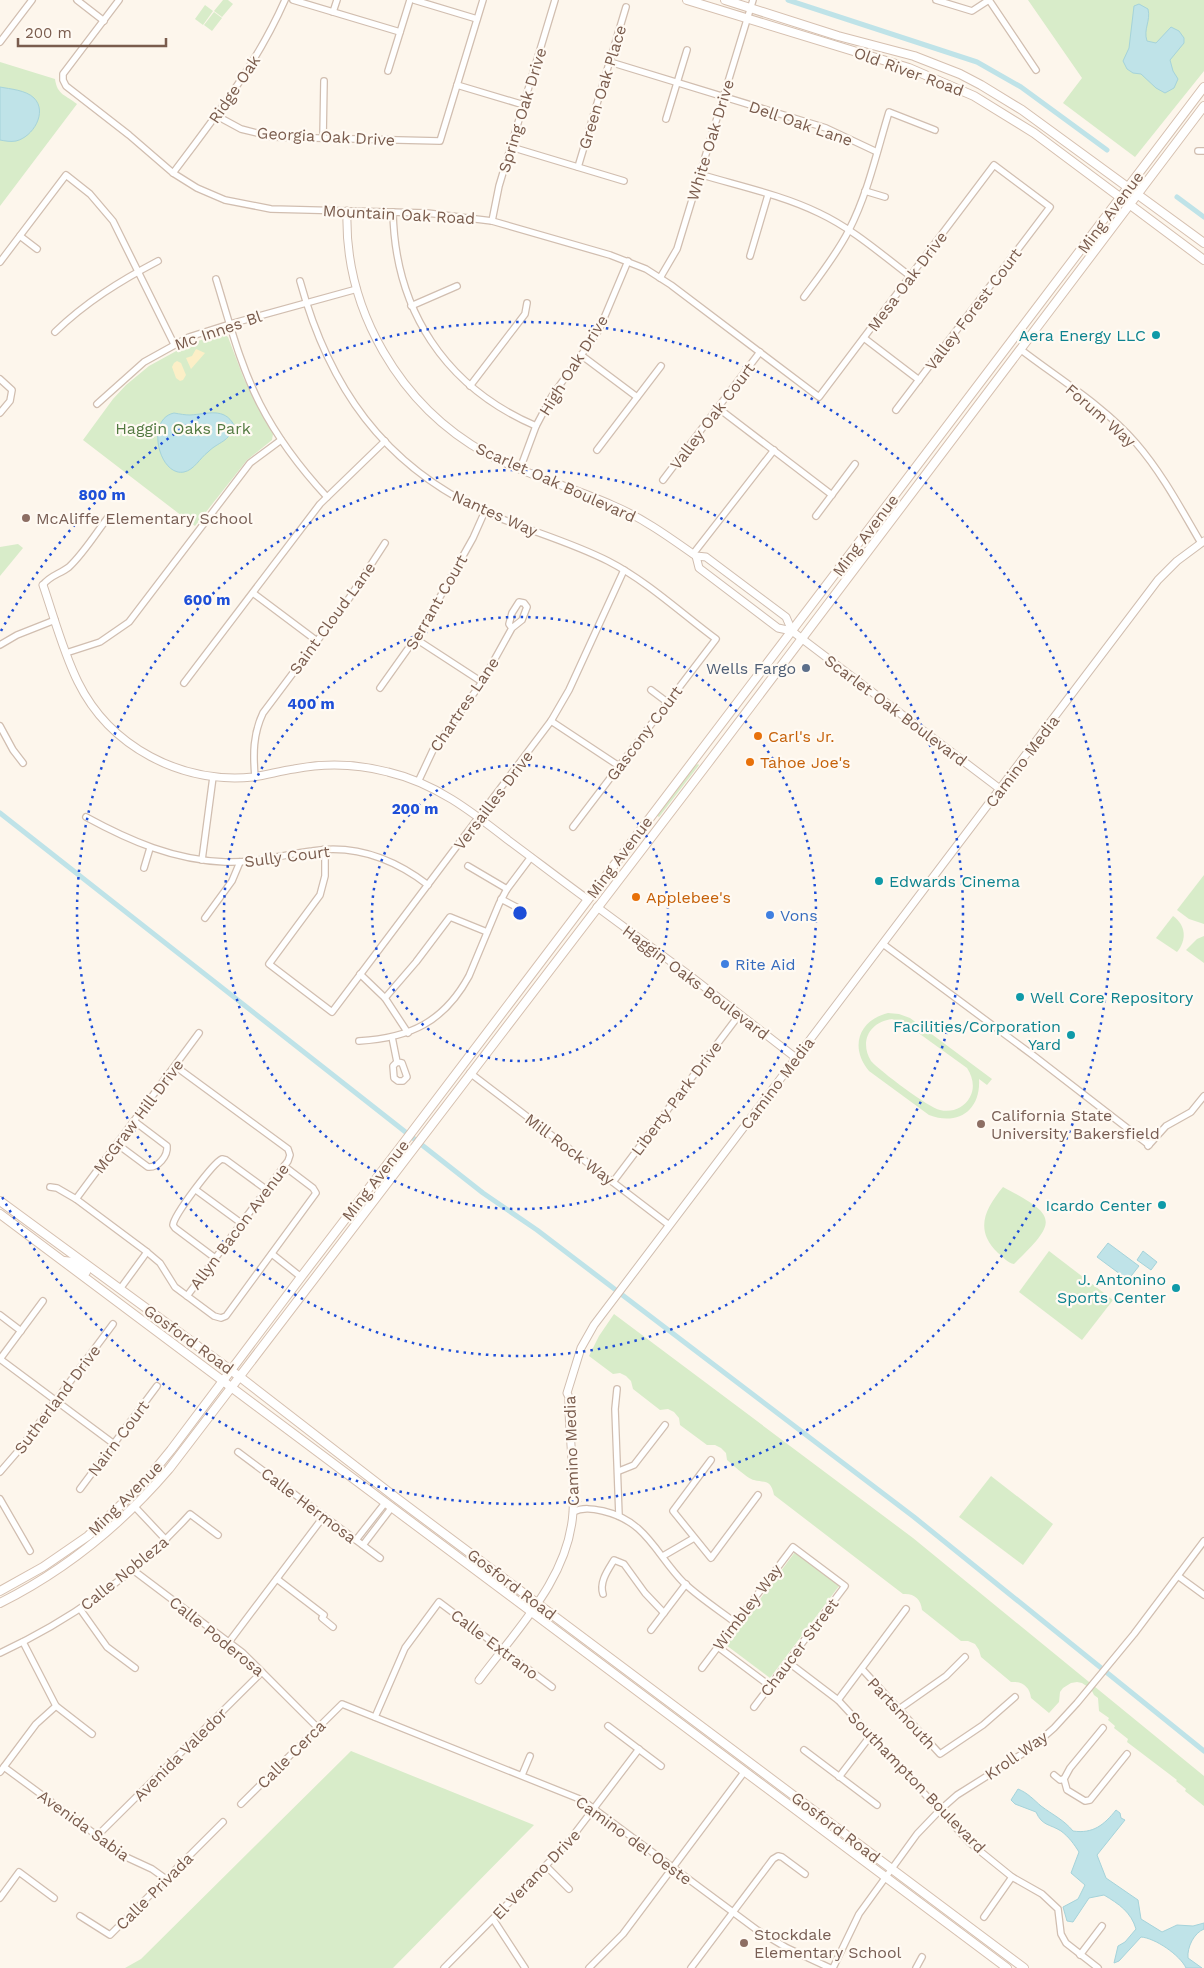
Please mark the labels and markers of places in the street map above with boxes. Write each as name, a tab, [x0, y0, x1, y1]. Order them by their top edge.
place label: Aera Energy LLC	[1019, 326, 1146, 345]
marker: Aera Energy LLC	[1150, 329, 1162, 341]
place label: McAliffe Elementary School	[36, 509, 253, 528]
marker: McAliffe Elementary School	[20, 512, 32, 524]
place label: Wells Fargo	[706, 659, 796, 678]
marker: Wells Fargo	[800, 662, 812, 674]
place label: Carl's Jr.	[768, 727, 835, 746]
marker: Carl's Jr.	[752, 730, 764, 742]
place label: Tahoe Joe's	[760, 753, 850, 772]
marker: Tahoe Joe's	[744, 756, 756, 768]
place label: Edwards Cinema	[889, 872, 1020, 891]
marker: Edwards Cinema	[873, 875, 885, 887]
place label: Applebee's	[646, 888, 731, 907]
marker: Applebee's	[630, 891, 642, 903]
centre of rings	[511, 904, 529, 922]
place label: Vons	[780, 906, 818, 925]
marker: Vons	[764, 909, 776, 921]
place label: Rite Aid	[735, 955, 795, 974]
marker: Rite Aid	[719, 958, 731, 970]
place label: Well Core Repository	[1030, 988, 1194, 1007]
marker: Well Core Repository	[1014, 991, 1026, 1003]
place label: Facilities/Corporation Yard	[893, 1017, 1061, 1054]
marker: Facilities/Corporation Yard	[1065, 1029, 1077, 1041]
place label: California State University Bakersfield	[991, 1106, 1160, 1143]
marker: California State University Bakersfield	[975, 1118, 987, 1130]
place label: Icardo Center	[1046, 1196, 1152, 1215]
marker: Icardo Center	[1156, 1199, 1168, 1211]
place label: J. Antonino Sports Center	[1057, 1270, 1166, 1307]
marker: J. Antonino Sports Center	[1170, 1282, 1182, 1294]
place label: Stockdale Elementary School	[754, 1925, 902, 1962]
marker: Stockdale Elementary School	[738, 1937, 750, 1949]

